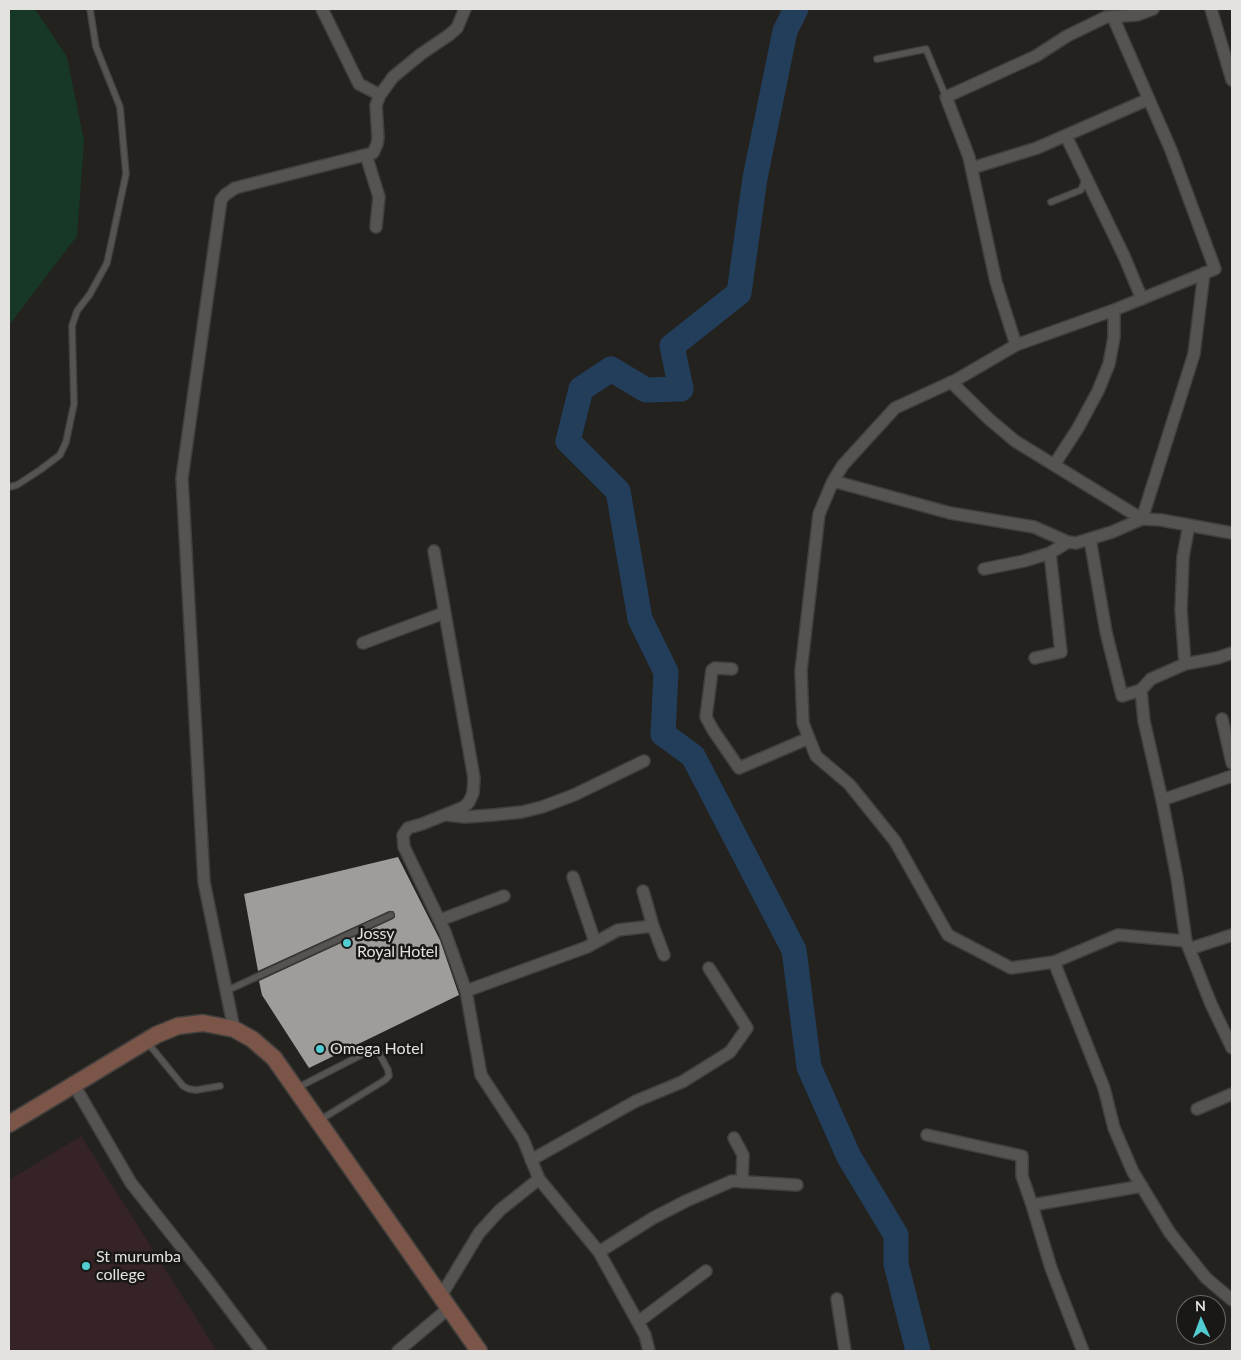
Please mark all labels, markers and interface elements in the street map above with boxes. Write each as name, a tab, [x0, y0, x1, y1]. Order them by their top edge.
place label: Jossy Royal Hotel	[357, 924, 438, 962]
marker: Jossy Royal Hotel	[341, 937, 353, 949]
place label: Omega Hotel	[330, 1039, 423, 1059]
marker: Omega Hotel	[314, 1043, 326, 1055]
place label: St murumba college	[96, 1247, 181, 1285]
marker: St murumba college	[80, 1260, 92, 1272]
north arrow	[1176, 1295, 1226, 1345]
text: N	[1195, 1297, 1206, 1314]

